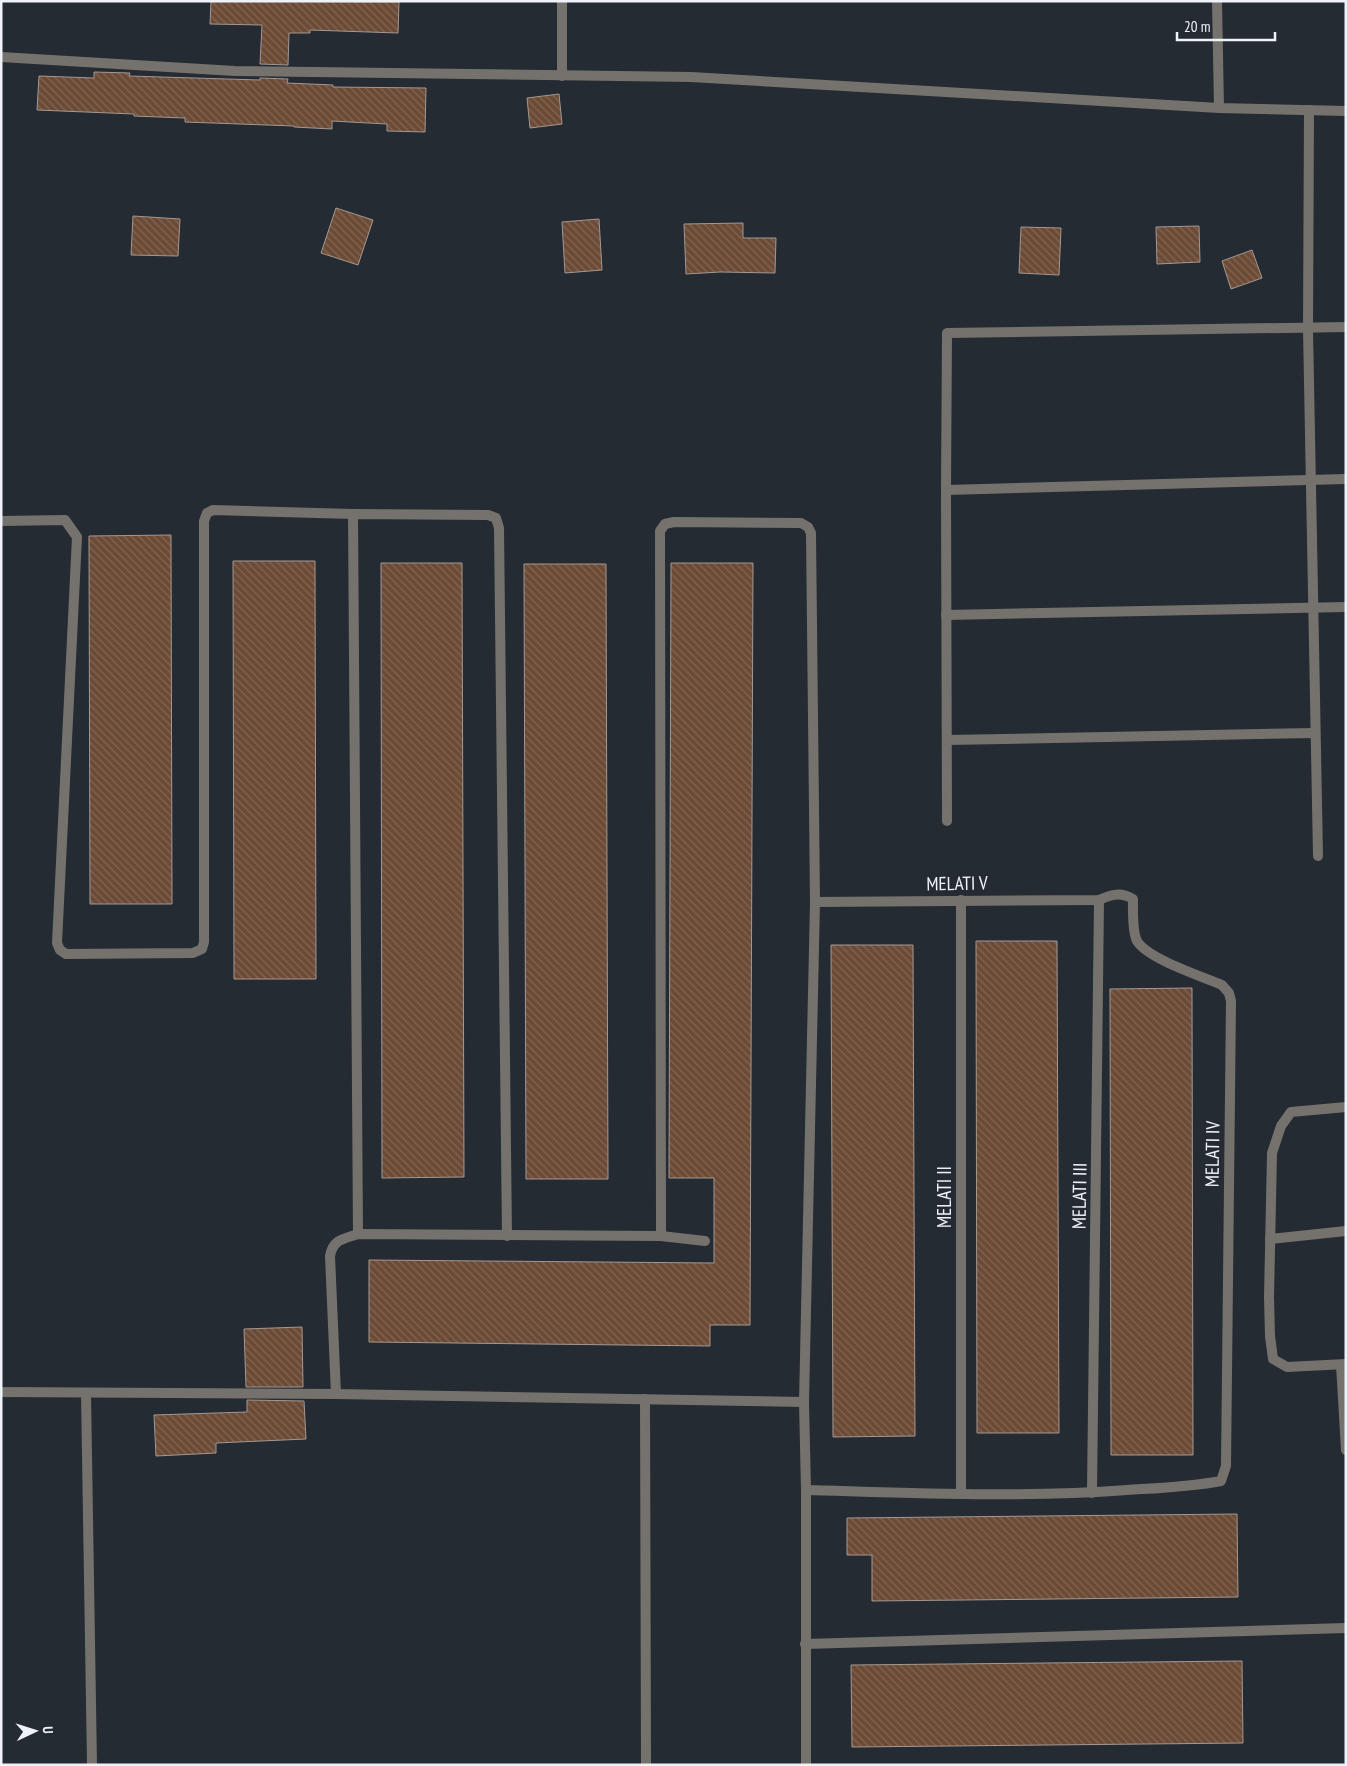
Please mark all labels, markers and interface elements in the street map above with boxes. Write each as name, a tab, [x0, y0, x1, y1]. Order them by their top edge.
scale bar	[1177, 10, 1274, 42]
text: 20 m	[1184, 17, 1210, 36]
street label: MELATI V	[926, 870, 988, 896]
street label: MELATI IV	[1199, 1120, 1225, 1187]
street label: MELATI III	[1066, 1163, 1092, 1229]
street label: MELATI II	[932, 1166, 956, 1228]
north arrow	[10, 1706, 60, 1756]
text: U	[39, 1726, 57, 1734]

